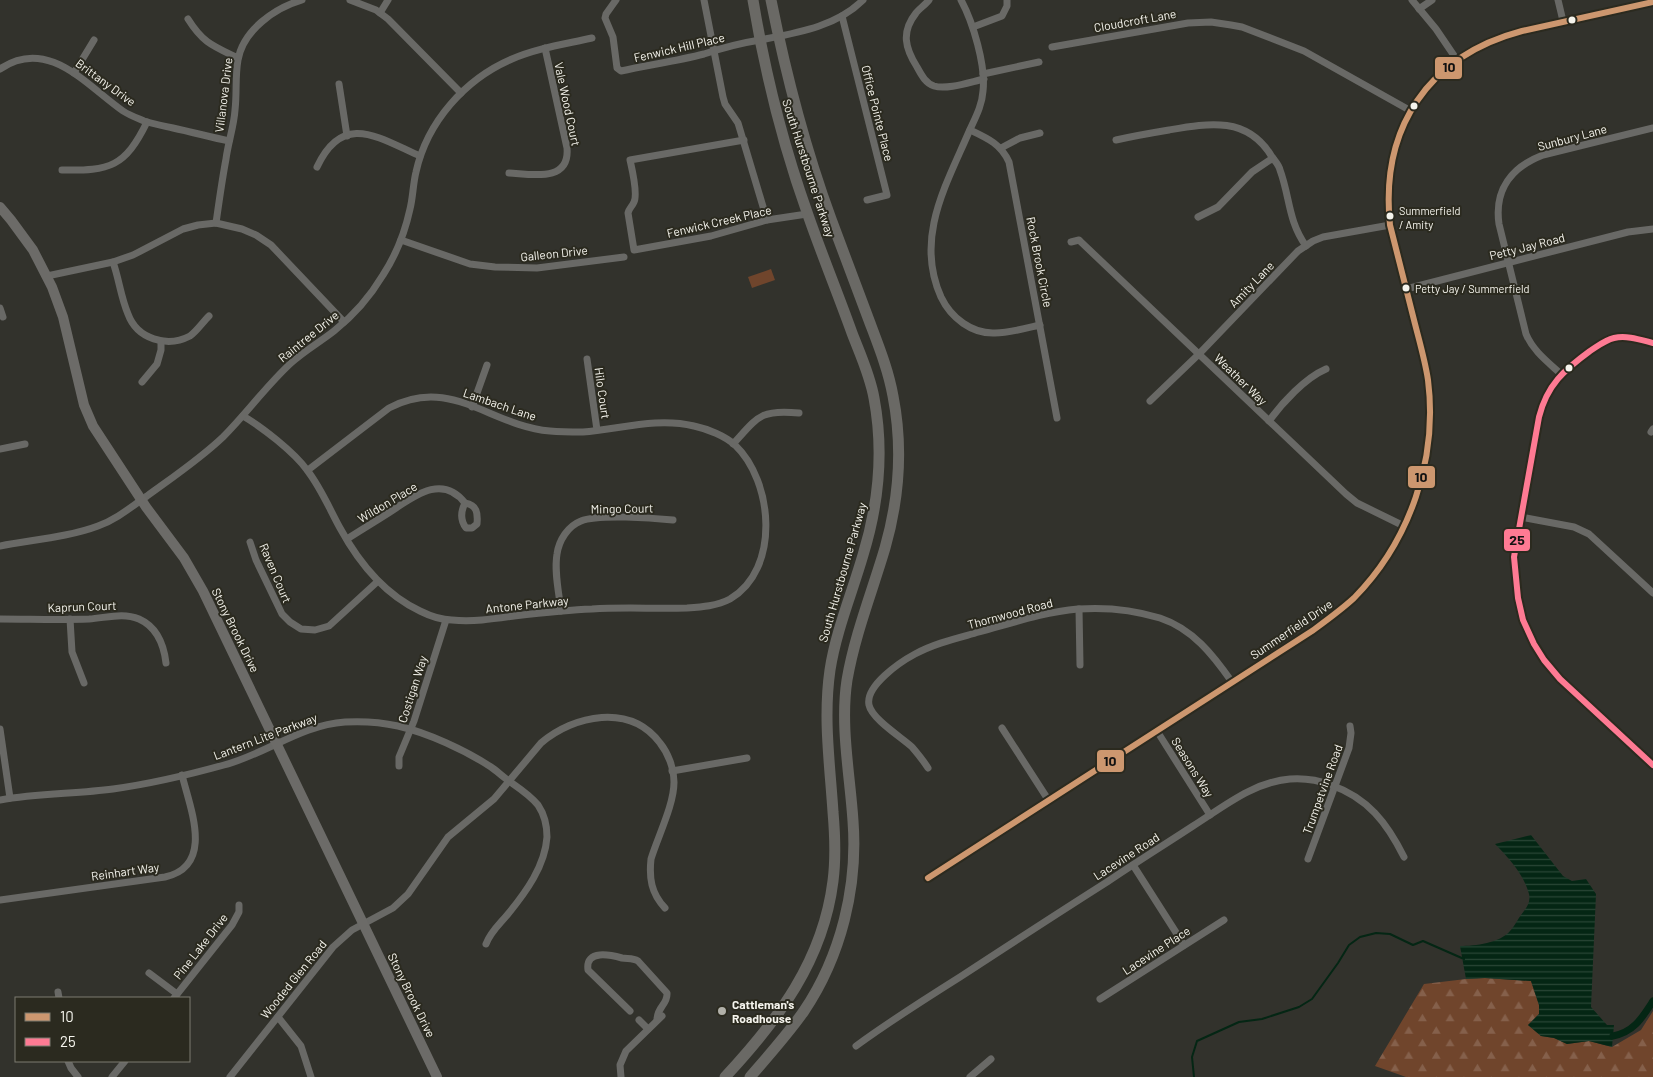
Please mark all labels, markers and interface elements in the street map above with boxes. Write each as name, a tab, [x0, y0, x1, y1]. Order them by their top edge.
street label: Cloudcroft Lane	[1093, 6, 1177, 34]
unlabelled marker	[1567, 15, 1577, 25]
street label: Fenwick Hill Place	[632, 30, 726, 64]
street label: Brittany Drive	[73, 56, 139, 108]
line badge: 10	[1434, 56, 1463, 80]
street label: Villanova Drive	[211, 57, 235, 133]
text: 10	[1443, 58, 1455, 75]
street label: Vale Wood Court	[552, 61, 584, 147]
street label: Office Pointe Place	[859, 64, 897, 162]
street label: South Hurstbourne Parkway	[780, 97, 838, 239]
unlabelled marker	[1409, 101, 1419, 111]
street label: Sunbury Lane	[1536, 121, 1608, 153]
street label: Fenwick Creek Place	[665, 202, 773, 240]
place label: Summerfield / Amity	[1399, 204, 1460, 231]
marker: Summerfield / Amity	[1385, 211, 1395, 221]
street label: Rock Brook Circle	[1024, 216, 1056, 308]
street label: Petty Jay Road	[1488, 230, 1566, 262]
street label: Galleon Drive	[520, 243, 588, 263]
street label: Amity Lane	[1226, 258, 1276, 310]
place label: Petty Jay / Summerfield	[1415, 282, 1530, 295]
marker: Petty Jay / Summerfield	[1401, 283, 1411, 293]
street label: Raintree Drive	[275, 307, 341, 365]
street label: Weather Way	[1212, 350, 1271, 408]
unlabelled marker	[1564, 363, 1574, 373]
street label: Hilo Court	[592, 366, 614, 420]
street label: Lambach Lane	[462, 385, 538, 423]
line badge: 10	[1407, 465, 1436, 489]
text: 10	[1415, 468, 1427, 485]
street label: Wildon Place	[355, 479, 419, 525]
street label: Mingo Court	[591, 500, 653, 516]
street label: South Hurstbourne Parkway	[815, 500, 869, 643]
line badge: 25	[1503, 528, 1531, 552]
text: 25	[1509, 531, 1525, 548]
street label: Raven Court	[257, 541, 295, 605]
street label: Stony Brook Drive	[210, 586, 262, 674]
street label: Antone Parkway	[485, 593, 570, 615]
street label: Thornwood Road	[966, 595, 1054, 631]
street label: Summerfield Drive	[1247, 596, 1335, 662]
street label: Kaprun Court	[47, 598, 117, 614]
street label: Costigan Way	[395, 653, 430, 724]
street label: Lantern Lite Parkway	[211, 710, 319, 762]
street label: Seasons Way	[1169, 734, 1217, 800]
street label: Trumpetvine Road	[1299, 742, 1345, 836]
line badge: 10	[1096, 749, 1125, 773]
text: 10	[1104, 752, 1116, 769]
street label: Lacevine Road	[1090, 829, 1162, 883]
street label: Reinhart Way	[90, 859, 160, 883]
street label: Pine Lake Drive	[170, 910, 230, 982]
street label: Lacevine Place	[1120, 923, 1192, 977]
street label: Wooded Glen Road	[257, 937, 329, 1021]
street label: Stony Brook Drive	[386, 951, 438, 1039]
legend	[15, 997, 190, 1062]
place label: Cattleman's Roadhouse	[732, 997, 794, 1025]
marker: Cattleman's Roadhouse	[716, 1005, 728, 1017]
text: 10	[60, 1007, 74, 1025]
text: 25	[60, 1032, 76, 1050]

